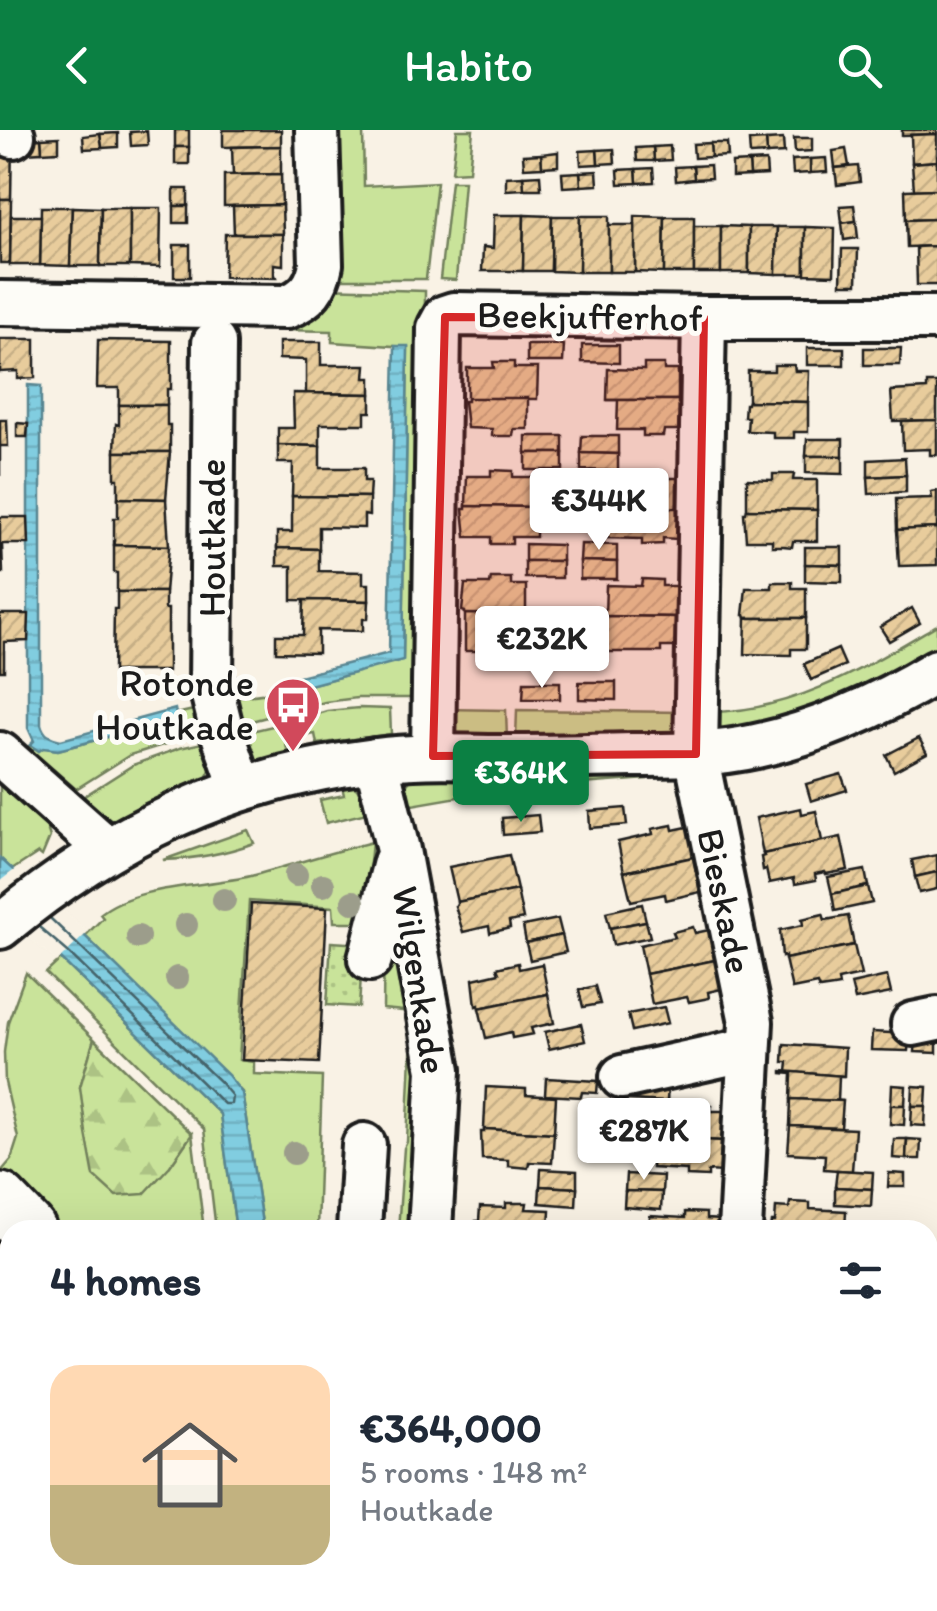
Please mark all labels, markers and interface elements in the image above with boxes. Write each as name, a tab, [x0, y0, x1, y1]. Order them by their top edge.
icon: back	[50, 38, 105, 93]
text: Habito	[404, 38, 533, 92]
icon: search	[832, 38, 887, 93]
street label: Beekjufferhof	[477, 291, 703, 341]
street label: Houtkade	[189, 459, 235, 617]
pin: €344K	[529, 468, 669, 553]
text: €344K	[552, 481, 646, 519]
pin: €232K	[472, 606, 612, 691]
text: €232K	[497, 619, 587, 657]
place label: Rotonde Houtkade	[95, 660, 254, 750]
bus stop icon: Rotonde Houtkade	[263, 675, 323, 754]
pin: €364K	[451, 740, 591, 825]
text: €364K	[475, 753, 567, 791]
street label: Bieskade	[687, 824, 763, 978]
street label: Wilgenkade	[382, 883, 458, 1077]
pin: €287K	[574, 1098, 714, 1183]
text: €287K	[600, 1111, 688, 1149]
icon: filters	[833, 1253, 888, 1308]
text: 4 homes	[50, 1255, 201, 1306]
text: €364,000	[360, 1402, 542, 1453]
icon: home	[130, 1405, 250, 1525]
text: 5 rooms · 148 m²	[360, 1453, 587, 1491]
text: Houtkade	[360, 1491, 494, 1529]

